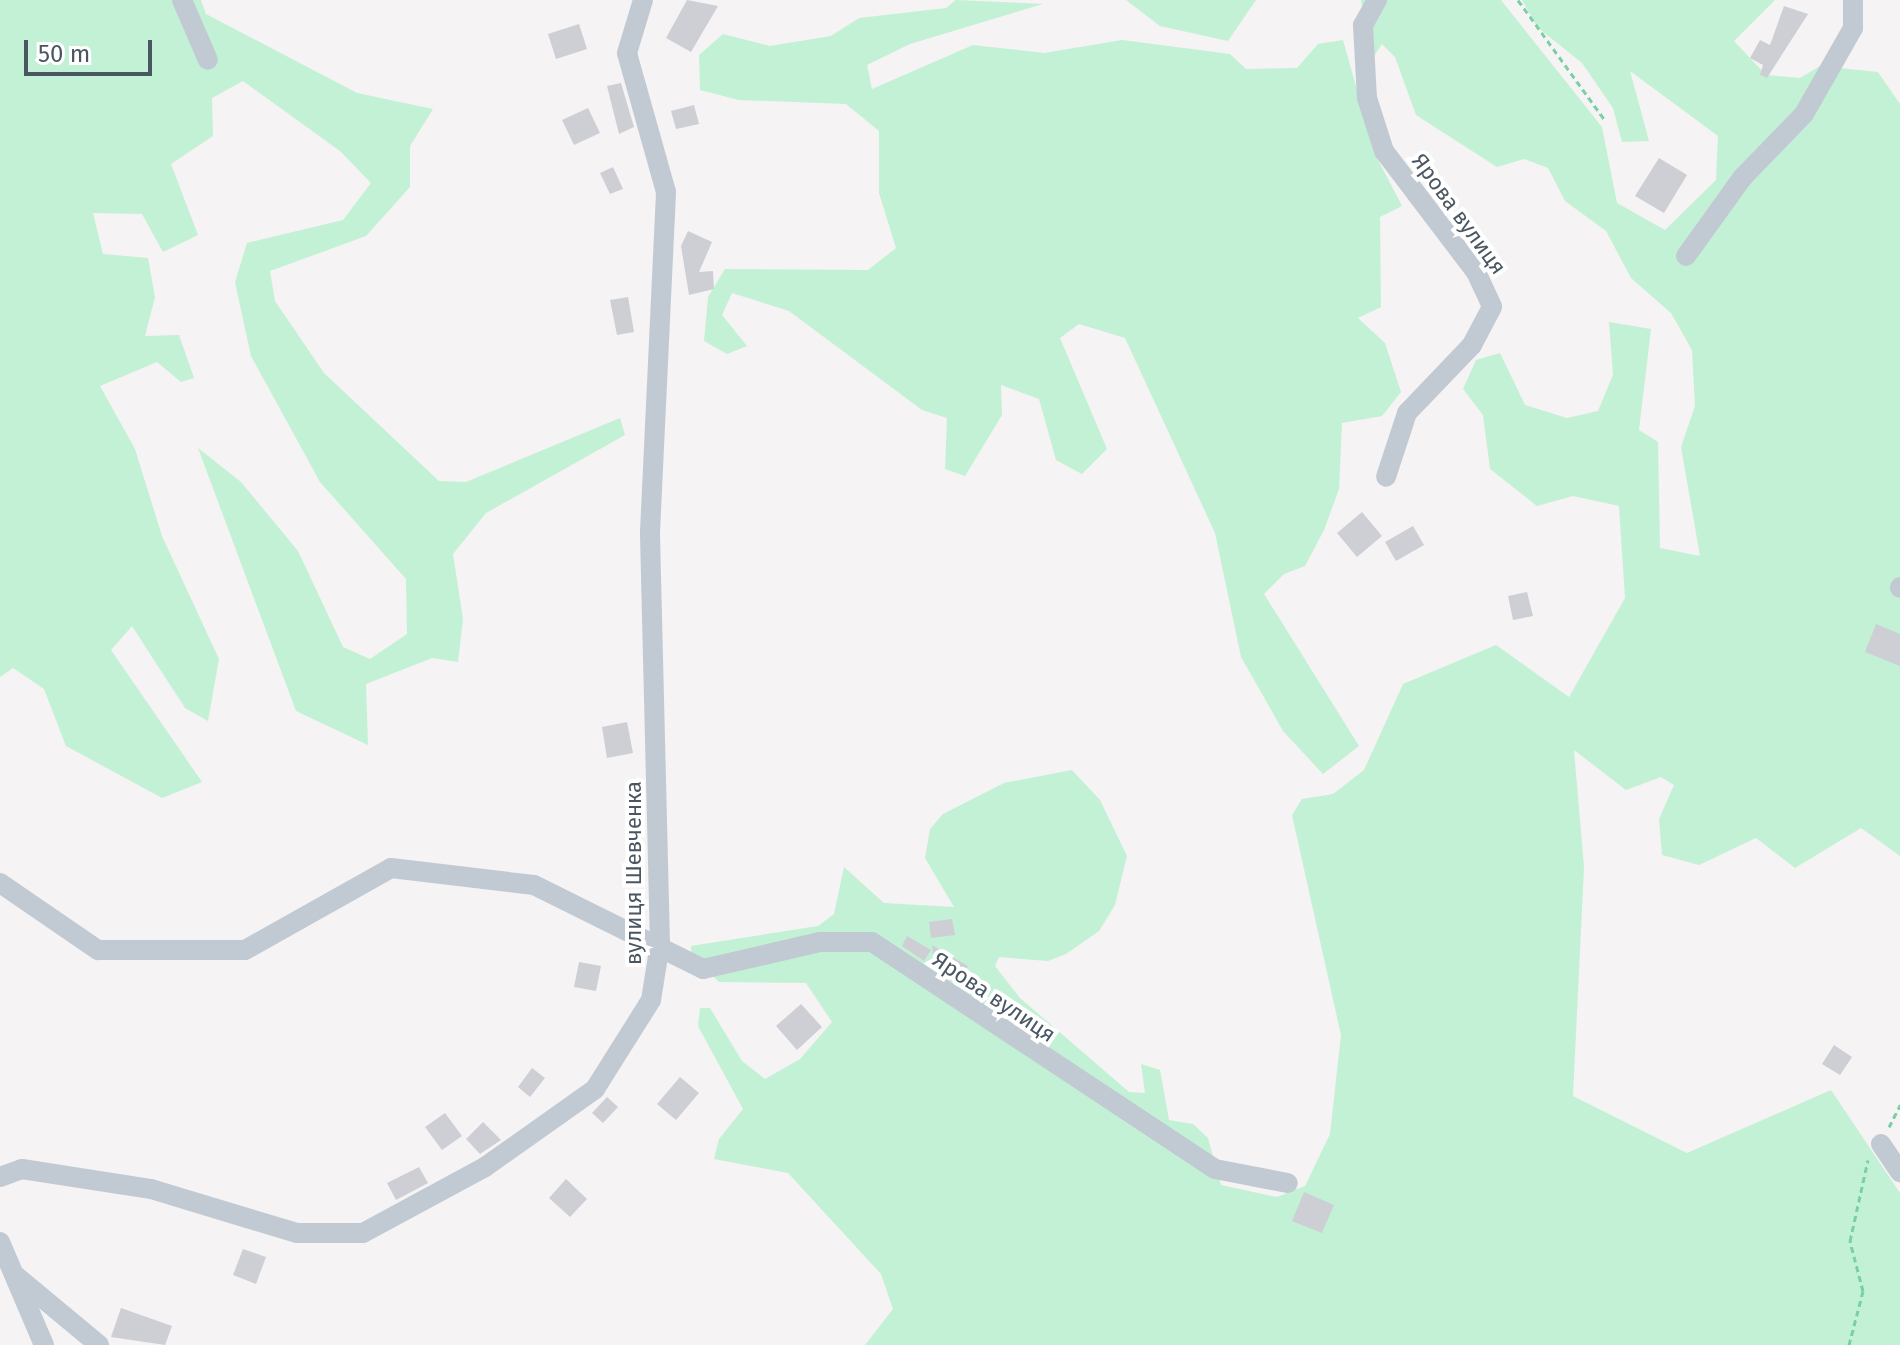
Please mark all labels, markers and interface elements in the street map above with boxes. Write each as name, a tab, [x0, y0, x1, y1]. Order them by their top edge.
scale bar	[28, 24, 156, 74]
text: 50 m	[38, 40, 90, 68]
street label: Ярова вулиця	[1406, 148, 1512, 280]
street label: вулиця Шевченка	[621, 781, 647, 965]
street label: Ярова вулиця	[927, 946, 1061, 1048]

